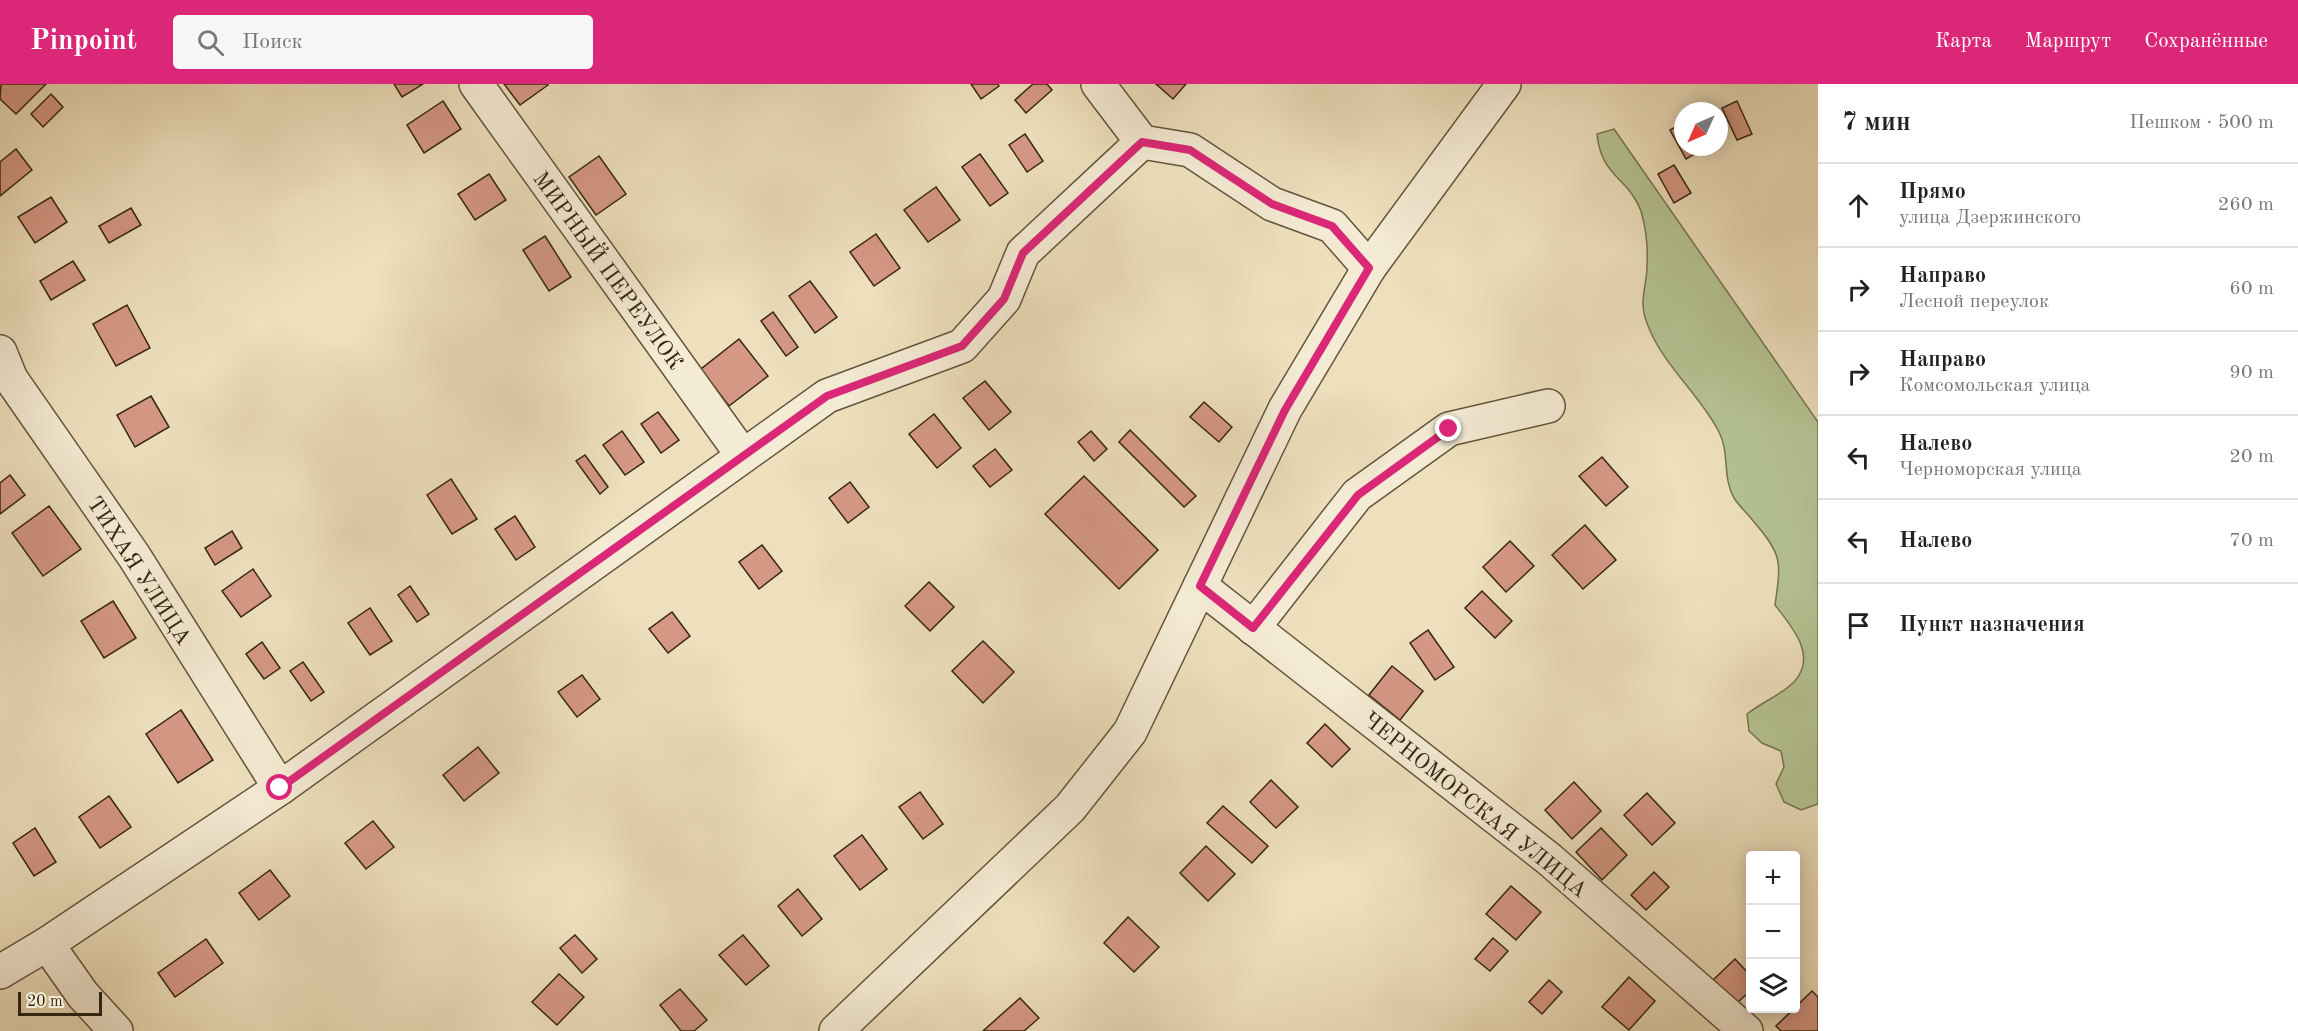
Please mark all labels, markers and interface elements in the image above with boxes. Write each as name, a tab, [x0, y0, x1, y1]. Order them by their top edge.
search box	[173, 15, 593, 69]
icon: search	[194, 26, 227, 59]
text: Pinpoint	[30, 28, 137, 56]
text: Поиск	[242, 31, 303, 53]
text: Карта	[1935, 31, 1992, 52]
text: Маршрут	[2025, 31, 2111, 52]
text: Сохранённые	[2144, 31, 2268, 52]
north arrow	[1674, 102, 1728, 156]
text: 7 мин	[1842, 110, 1911, 136]
text: Пешком · 500 m	[2129, 113, 2274, 133]
street label: МИРНЫЙ ПЕРЕУЛОК	[528, 166, 690, 374]
text: Прямо	[1899, 181, 1966, 203]
icon: ahead	[1842, 189, 1875, 222]
text: 260 m	[2218, 195, 2274, 215]
text: улица Дзержинского	[1899, 208, 2081, 228]
text: Направо	[1899, 265, 1986, 287]
icon: right	[1842, 273, 1875, 306]
text: 60 m	[2229, 279, 2274, 299]
text: Лесной переулок	[1899, 292, 2049, 312]
text: Направо	[1899, 349, 1986, 371]
icon: right	[1842, 357, 1875, 390]
text: 90 m	[2229, 363, 2274, 383]
text: Комсомольская улица	[1899, 376, 2090, 396]
route end	[1435, 415, 1461, 441]
text: Налево	[1899, 433, 1972, 455]
icon: left	[1842, 441, 1875, 474]
text: 20 m	[2229, 447, 2274, 467]
text: Черноморская улица	[1899, 460, 2082, 480]
street label: ТИХАЯ УЛИЦА	[82, 493, 195, 649]
icon: left	[1842, 525, 1875, 558]
text: Налево	[1899, 530, 1972, 552]
text: 70 m	[2229, 531, 2274, 551]
icon: arrive	[1842, 609, 1875, 642]
text: Пункт назначения	[1899, 614, 2085, 636]
street label: ЧЕРНОМОРСКАЯ УЛИЦА	[1359, 709, 1591, 903]
route start	[266, 774, 292, 800]
map controls	[1746, 851, 1800, 1013]
button: +	[1746, 851, 1800, 905]
button: −	[1746, 905, 1800, 959]
button: layers	[1746, 959, 1800, 1013]
scale bar	[18, 989, 102, 1016]
text: 20 m	[27, 994, 63, 1010]

